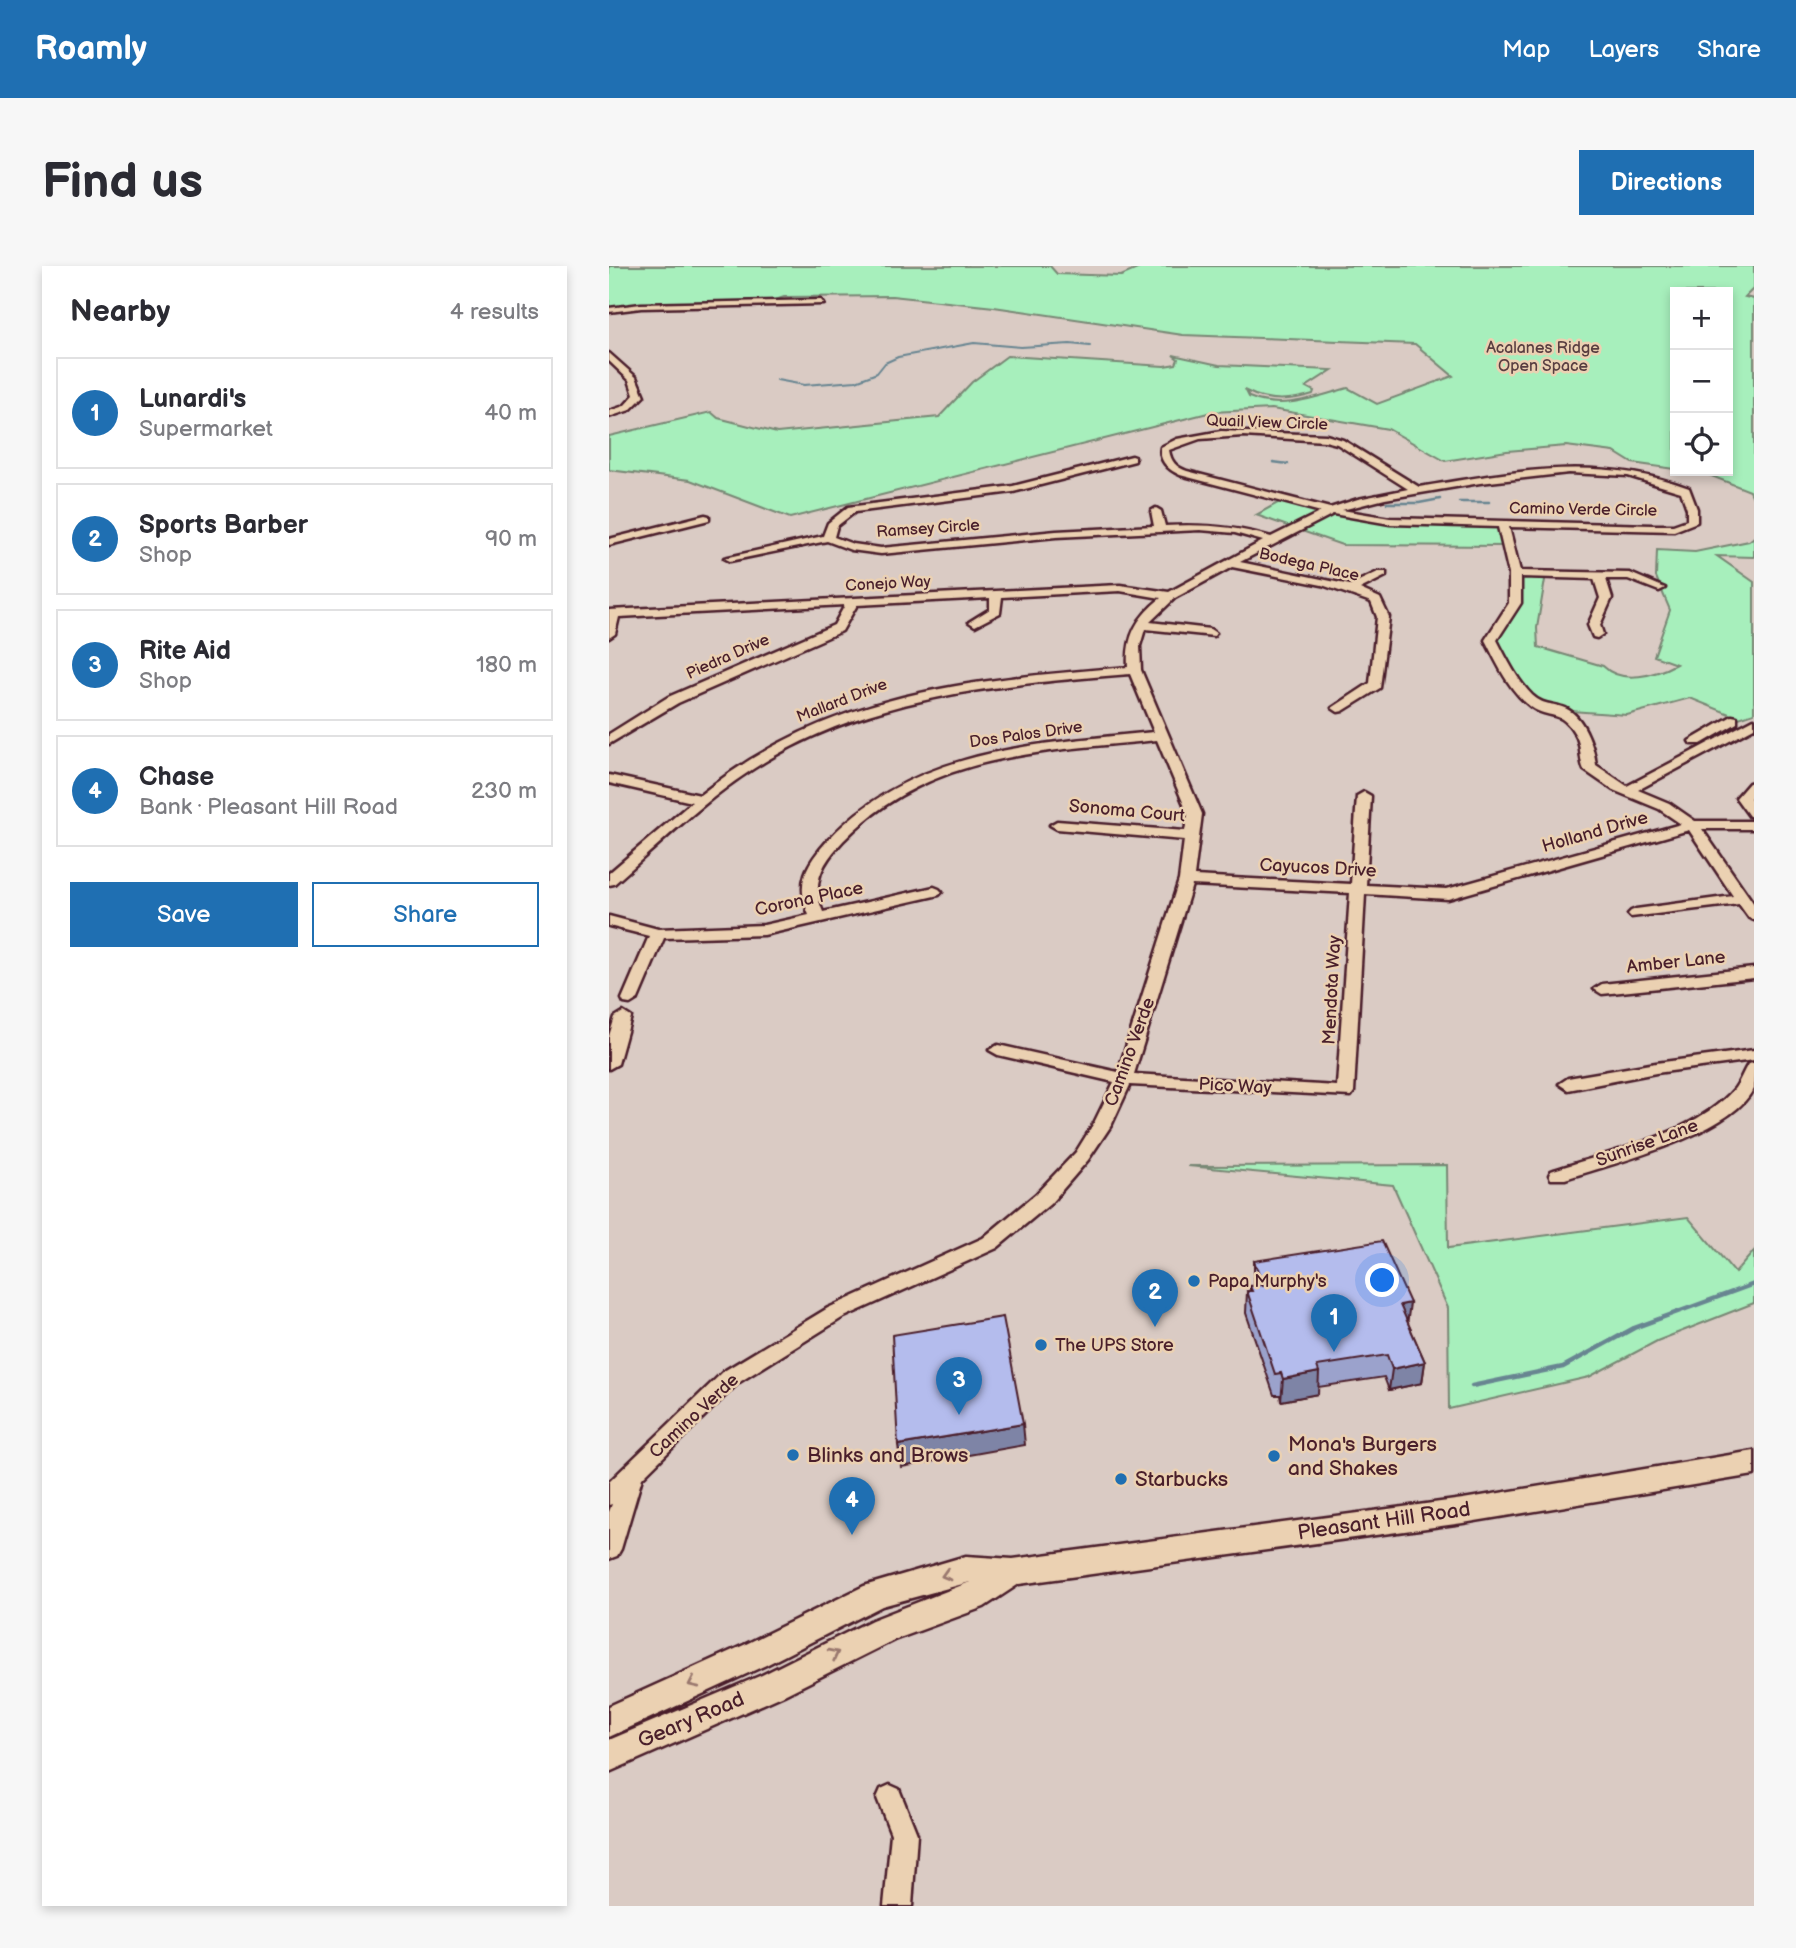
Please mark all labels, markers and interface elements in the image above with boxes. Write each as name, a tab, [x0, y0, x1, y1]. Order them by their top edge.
text: Roamly	[35, 29, 147, 69]
text: Map	[1502, 35, 1550, 64]
text: Layers	[1588, 35, 1659, 64]
text: Share	[1697, 35, 1761, 64]
button: Directions	[1579, 150, 1754, 215]
text: Find us	[42, 153, 203, 212]
map controls	[1670, 287, 1733, 476]
button: +	[1670, 287, 1733, 350]
text: Nearby	[70, 294, 170, 330]
text: 4 results	[450, 298, 539, 326]
park label: Acalanes Ridge Open Space	[1486, 339, 1600, 376]
button: −	[1670, 350, 1733, 413]
text: Lunardi's	[139, 384, 246, 415]
text: 1	[90, 399, 100, 427]
text: 40 m	[484, 399, 537, 427]
street label: Quail View Circle	[1206, 411, 1329, 435]
button: locate	[1670, 413, 1733, 476]
text: Supermarket	[139, 415, 273, 443]
street label: Camino Verde Circle	[1509, 499, 1658, 521]
text: Sports Barber	[139, 510, 308, 541]
street label: Ramsey Circle	[876, 516, 981, 542]
text: 2	[88, 525, 102, 553]
text: 90 m	[485, 525, 537, 553]
text: Shop	[139, 541, 192, 569]
street label: Bodega Place	[1257, 544, 1361, 586]
street label: Conejo Way	[845, 572, 932, 596]
street label: Piedra Drive	[684, 630, 773, 684]
text: Rite Aid	[139, 636, 231, 667]
text: 3	[88, 651, 102, 679]
text: 180 m	[476, 651, 537, 679]
text: Shop	[139, 667, 192, 695]
street label: Mallard Drive	[794, 675, 890, 727]
street label: Dos Palos Drive	[968, 718, 1084, 752]
text: Chase	[139, 762, 214, 793]
text: 4	[88, 777, 102, 805]
text: 230 m	[471, 777, 537, 805]
text: Bank · Pleasant Hill Road	[139, 793, 398, 821]
street label: Sonoma Court	[1068, 795, 1186, 827]
street label: Holland Drive	[1540, 807, 1651, 857]
street label: Cayucos Drive	[1259, 854, 1377, 882]
street label: Corona Place	[753, 877, 865, 921]
button: Save	[70, 882, 298, 947]
button: Share	[312, 882, 539, 947]
street label: Mendota Way	[1319, 934, 1345, 1045]
street label: Amber Lane	[1626, 946, 1727, 978]
street label: Camino Verde	[1101, 994, 1160, 1109]
street label: Pico Way	[1198, 1074, 1273, 1098]
street label: Sunrise Lane	[1593, 1115, 1701, 1171]
your location	[1365, 1263, 1399, 1297]
pin: 2	[1132, 1269, 1178, 1327]
place label: Papa Murphy's	[1208, 1271, 1327, 1292]
marker: Papa Murphy's	[1186, 1273, 1202, 1289]
pin: 1	[1311, 1294, 1357, 1352]
place label: The UPS Store	[1055, 1335, 1174, 1356]
marker: The UPS Store	[1033, 1337, 1049, 1353]
pin: 3	[936, 1357, 982, 1415]
street label: Camino Verde	[645, 1369, 743, 1463]
place label: Mona's Burgers and Shakes	[1288, 1432, 1437, 1481]
place label: Blinks and Brows	[807, 1443, 968, 1468]
marker: Blinks and Brows	[785, 1447, 801, 1463]
marker: Mona's Burgers and Shakes	[1266, 1448, 1282, 1464]
place label: Starbucks	[1135, 1467, 1228, 1492]
marker: Starbucks	[1113, 1471, 1129, 1487]
pin: 4	[829, 1477, 875, 1535]
street label: Pleasant Hill Road	[1296, 1496, 1472, 1546]
one-way arrow	[940, 1566, 952, 1581]
one-way arrow	[827, 1649, 839, 1663]
one-way arrow	[688, 1675, 700, 1689]
street label: Geary Road	[634, 1686, 748, 1754]

